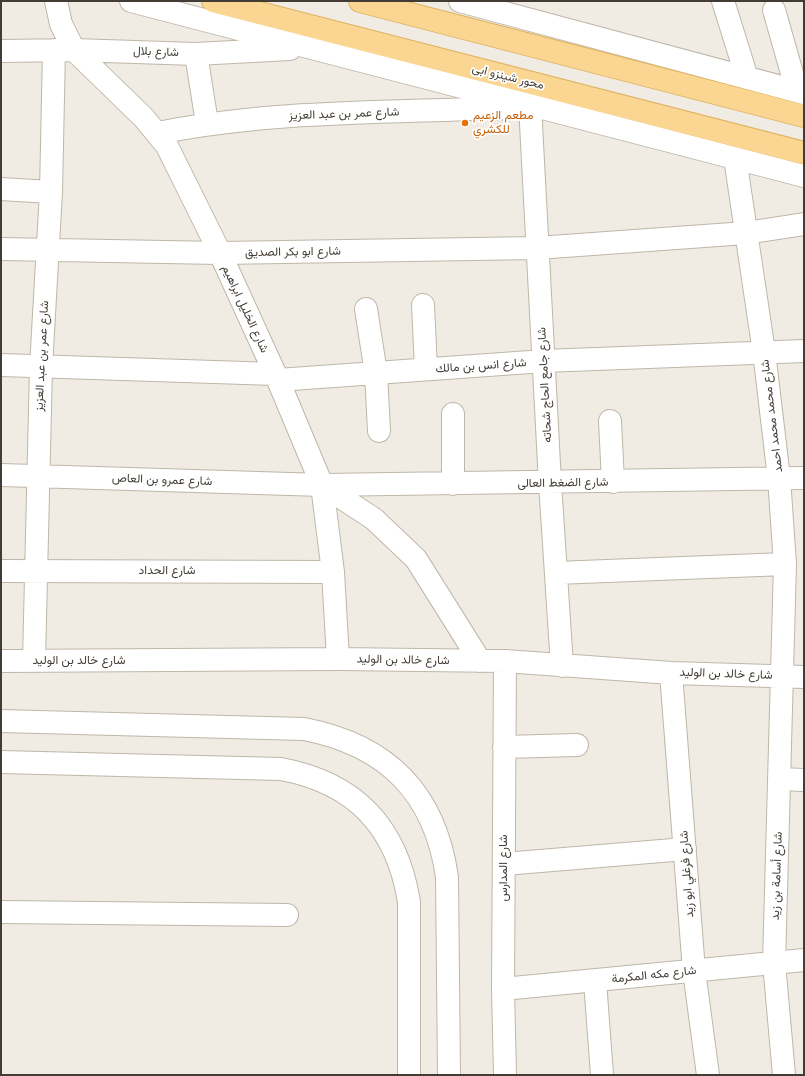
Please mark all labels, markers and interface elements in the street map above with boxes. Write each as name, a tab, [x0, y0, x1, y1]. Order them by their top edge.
street label: شارع بلال	[133, 44, 179, 60]
street label: محور شينزو ابى	[471, 61, 545, 93]
street label: شارع عمر بن عبد العزيز	[288, 105, 400, 123]
place label: مطعم الزعيم للكشري	[473, 109, 533, 137]
marker: مطعم الزعيم للكشري	[460, 118, 470, 128]
street label: شارع ابو بكر الصديق	[245, 244, 341, 260]
street label: شارع الخليل ابراهيم	[218, 263, 272, 355]
street label: شارع عمر بن عبد العزيز	[32, 300, 52, 412]
street label: شارع جامع الحاج شحاته	[535, 327, 555, 443]
street label: شارع انس بن مالك	[435, 356, 527, 376]
street label: شارع محمد محمد احمد	[758, 359, 786, 473]
street label: شارع عمرو بن العاص	[112, 471, 212, 489]
street label: شارع الضغط العالى	[517, 475, 609, 491]
street label: شارع الحداد	[139, 564, 195, 578]
street label: شارع خالد بن الوليد	[356, 652, 450, 668]
street label: شارع خالد بن الوليد	[32, 654, 126, 668]
street label: شارع خالد بن الوليد	[679, 665, 773, 683]
street label: شارع فرغلي ابو زيد	[677, 830, 697, 918]
street label: شارع أسامة بن زيد	[768, 831, 786, 921]
street label: شارع المدارس	[497, 834, 511, 902]
street label: شارع مكه المكرمة	[611, 963, 697, 987]

